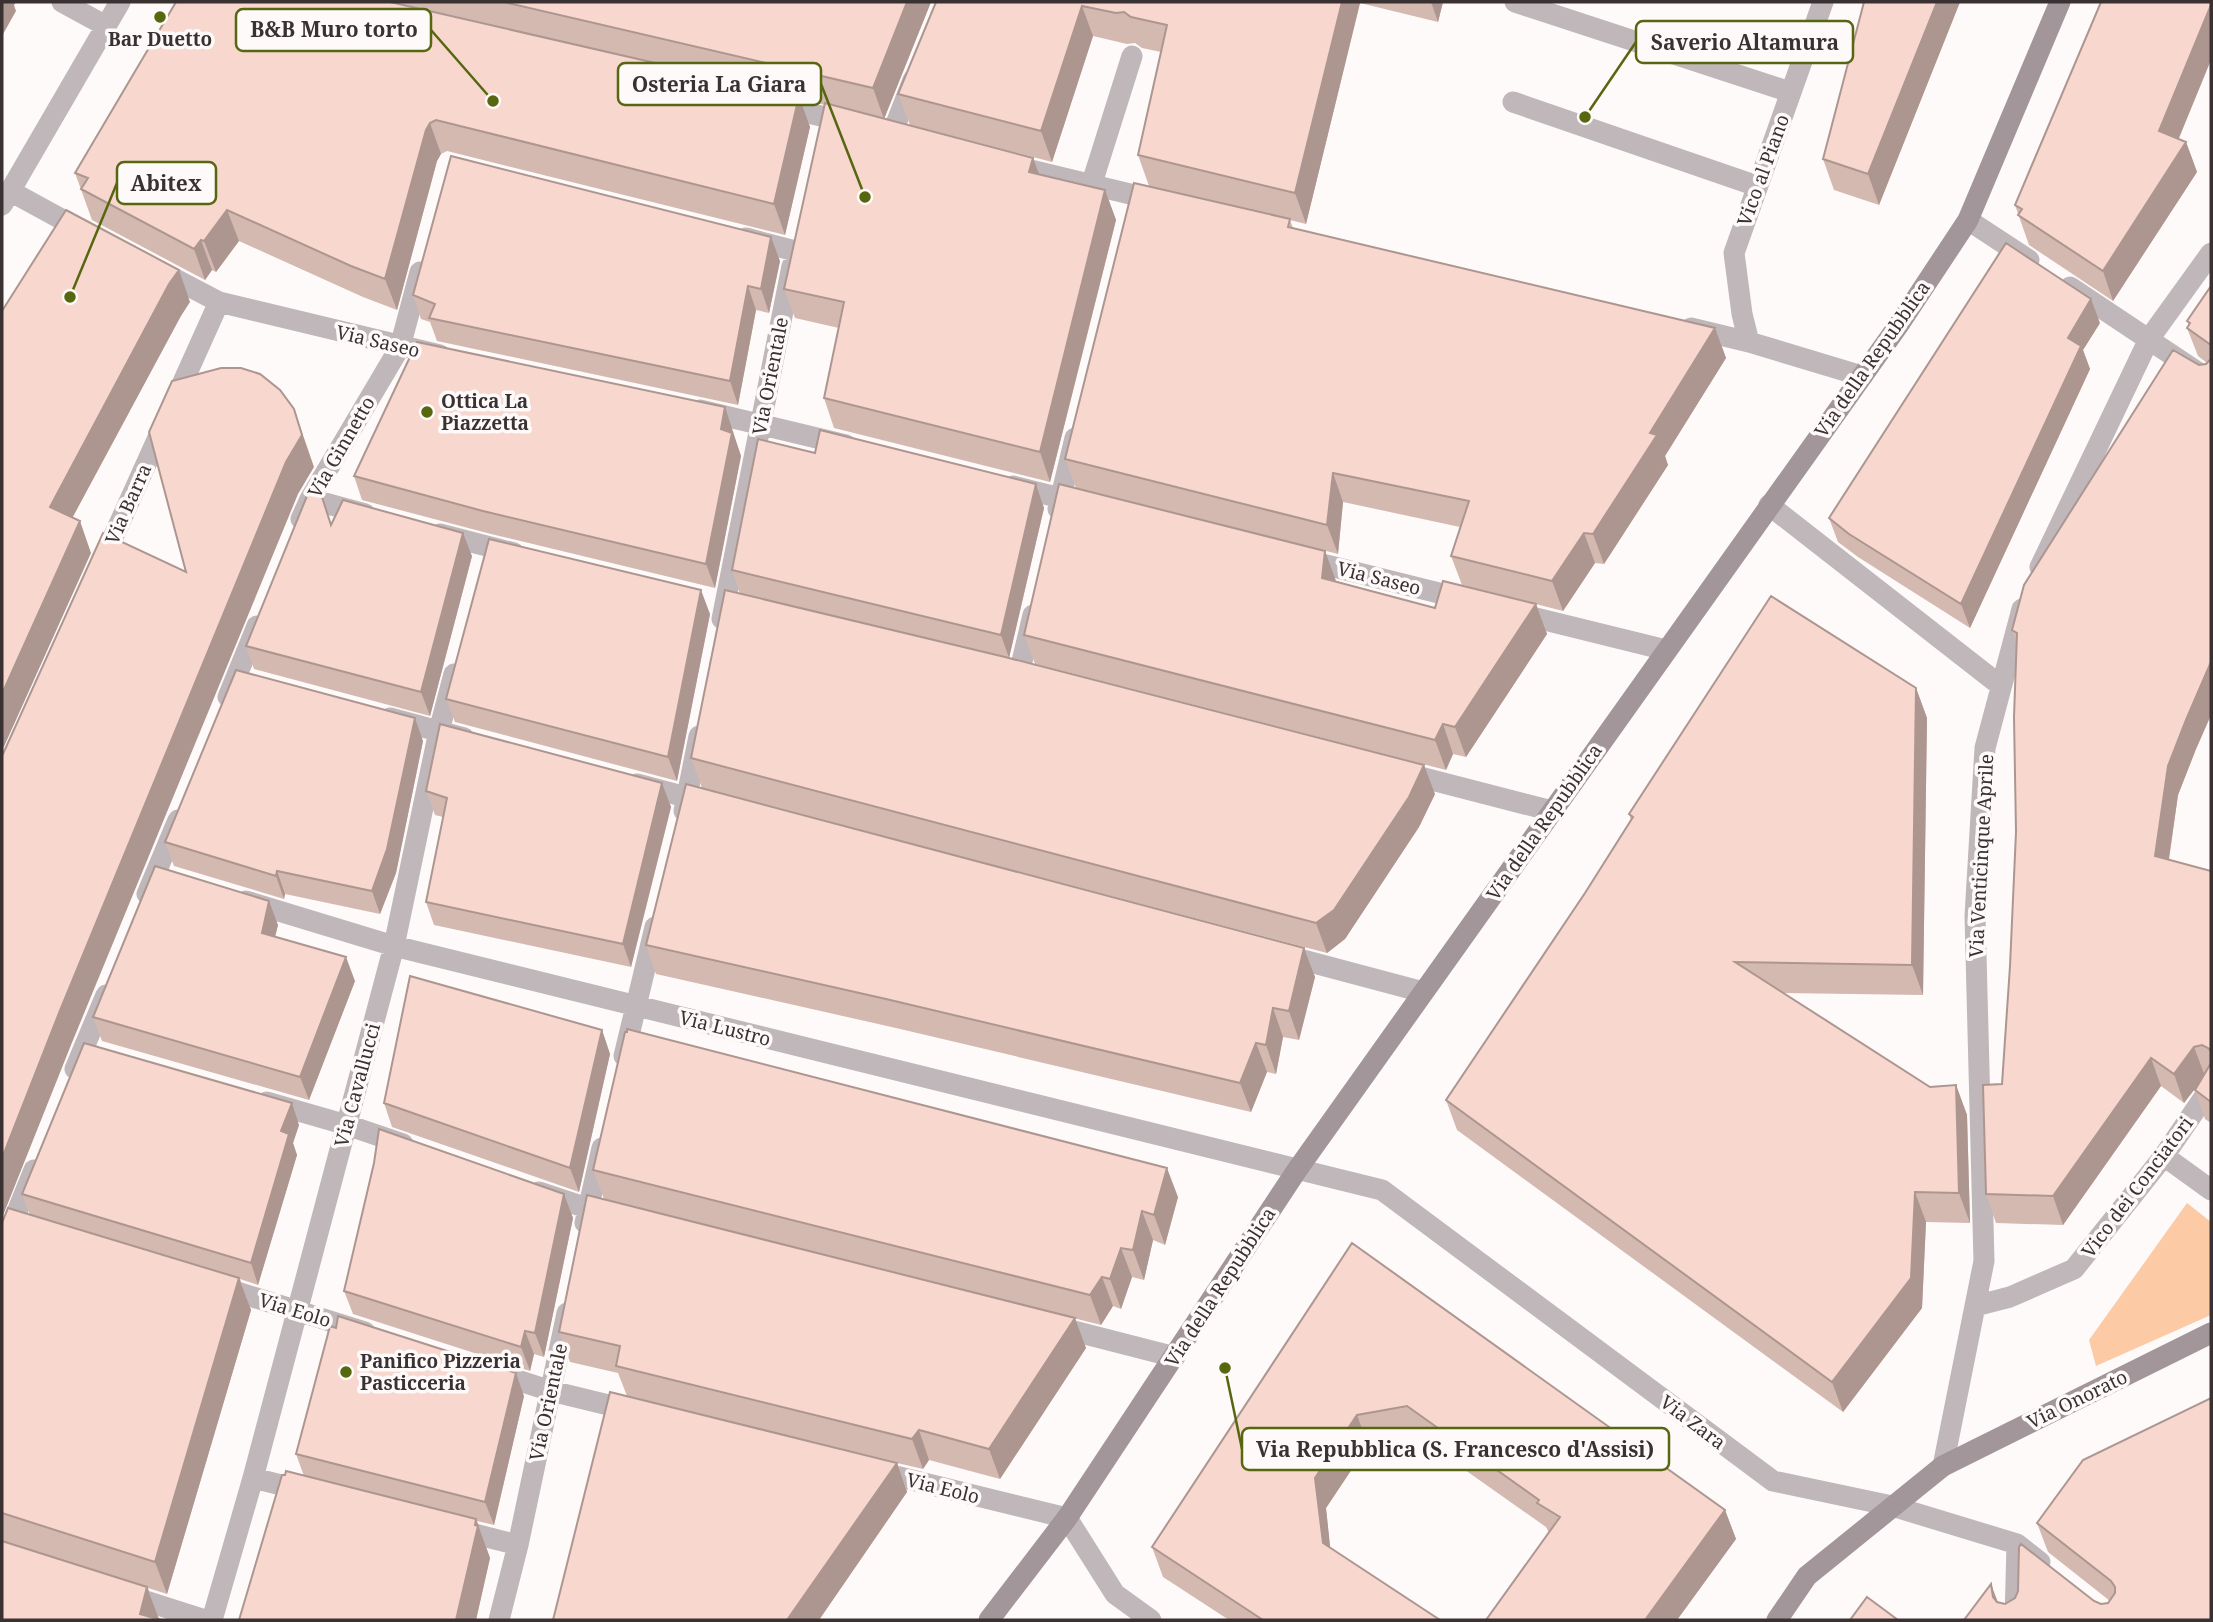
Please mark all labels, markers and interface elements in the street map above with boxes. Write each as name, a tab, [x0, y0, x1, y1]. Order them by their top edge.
marker: Bar Duetto	[152, 9, 168, 25]
callout: B&B Muro torto	[236, 9, 431, 51]
text: B&B Muro torto	[250, 15, 418, 43]
callout: Saverio Altamura	[1636, 21, 1853, 63]
place label: Bar Duetto	[108, 26, 212, 52]
text: Saverio Altamura	[1651, 28, 1839, 56]
callout: Osteria La Giara	[618, 63, 821, 105]
text: Osteria La Giara	[632, 70, 806, 98]
street label: Vico al Piano	[1731, 111, 1795, 229]
callout: Abitex	[117, 162, 216, 204]
text: Abitex	[131, 169, 202, 197]
street label: Via della Repubblica	[1808, 276, 1936, 442]
street label: Via Orientale	[746, 315, 794, 437]
street label: Via Saseo	[334, 319, 422, 363]
place label: Ottica La Piazzetta	[441, 388, 529, 436]
street label: Via Ginnetto	[301, 391, 381, 503]
marker: Ottica La Piazzetta	[419, 404, 435, 420]
street label: Via Barra	[99, 459, 157, 549]
street label: Via Saseo	[1334, 555, 1424, 601]
street label: Via della Repubblica	[1480, 739, 1608, 905]
street label: Via Venticinque Aprile	[1963, 753, 1999, 959]
street label: Via Lustro	[676, 1004, 774, 1052]
street label: Via Cavallucci	[328, 1020, 386, 1150]
street label: Vico dei Conciatori	[2075, 1111, 2199, 1263]
street label: Via della Repubblica	[1159, 1202, 1281, 1372]
street label: Via Eolo	[256, 1287, 334, 1333]
street label: Via Orientale	[523, 1341, 573, 1463]
place label: Panifico Pizzeria Pasticceria	[360, 1348, 521, 1396]
street label: Via Onorato	[2022, 1363, 2132, 1435]
marker: Panifico Pizzeria Pasticceria	[338, 1364, 354, 1380]
street label: Via Zara	[1655, 1389, 1731, 1455]
callout: Via Repubblica (S. Francesco d'Assisi)	[1242, 1428, 1669, 1470]
text: Via Repubblica (S. Francesco d'Assisi)	[1256, 1435, 1654, 1463]
street label: Via Eolo	[904, 1466, 982, 1510]

